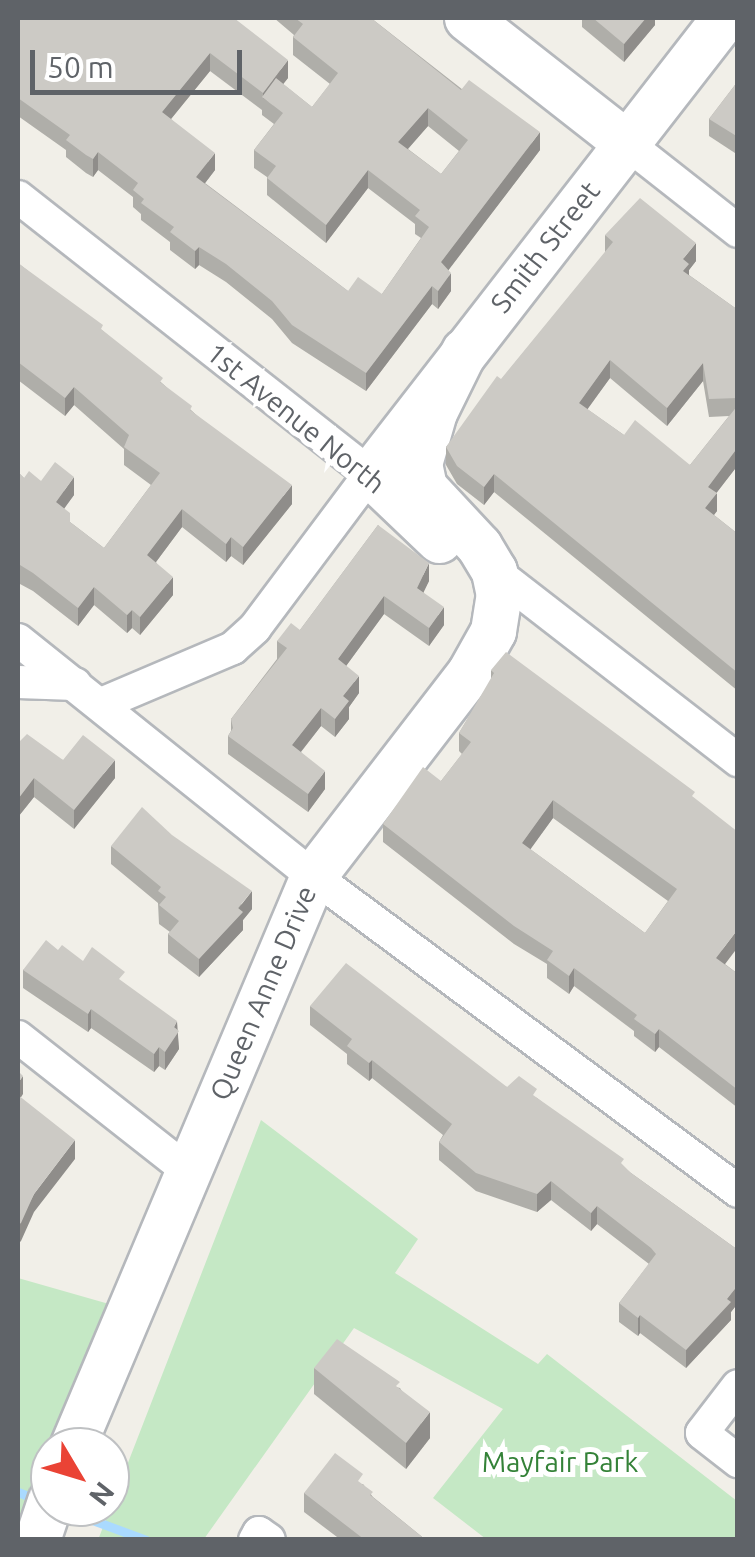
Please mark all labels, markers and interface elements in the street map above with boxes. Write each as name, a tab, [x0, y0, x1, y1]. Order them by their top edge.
scale bar	[35, 30, 248, 92]
text: 50 m	[47, 50, 114, 84]
street label: Smith Street	[483, 175, 607, 319]
street label: 1st Avenue North	[200, 336, 392, 500]
street label: Queen Anne Drive	[203, 881, 323, 1105]
north arrow	[30, 1427, 130, 1527]
park label: Mayfair Park	[482, 1445, 638, 1479]
text: N	[84, 1477, 121, 1512]

